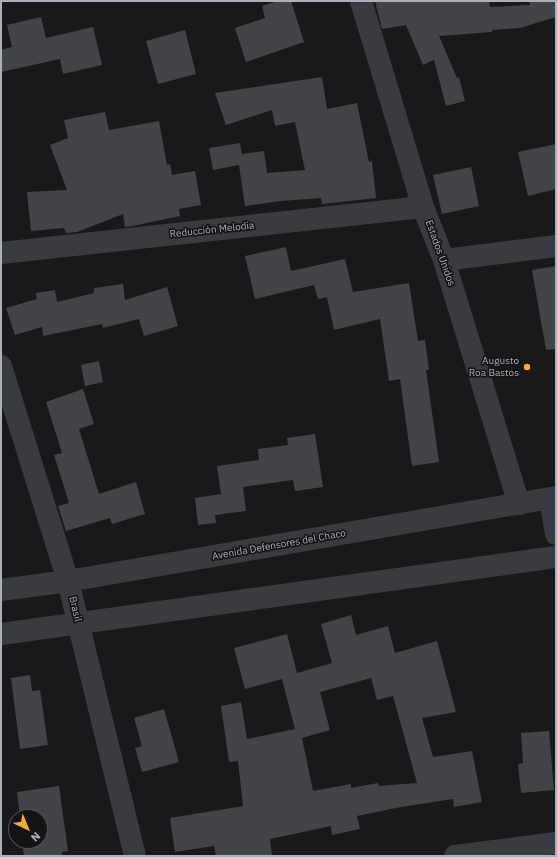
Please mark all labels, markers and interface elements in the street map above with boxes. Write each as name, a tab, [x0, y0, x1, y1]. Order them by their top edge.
street label: Estados Unidos	[423, 218, 457, 288]
street label: Reducción Melodia	[169, 220, 255, 240]
place label: Augusto Roa Bastos	[469, 355, 519, 378]
marker: Augusto Roa Bastos	[522, 362, 532, 372]
street label: Avenida Defensores del Chaco	[211, 527, 347, 563]
street label: Brasil	[66, 595, 84, 623]
north arrow	[8, 809, 48, 849]
text: N	[28, 829, 43, 845]

